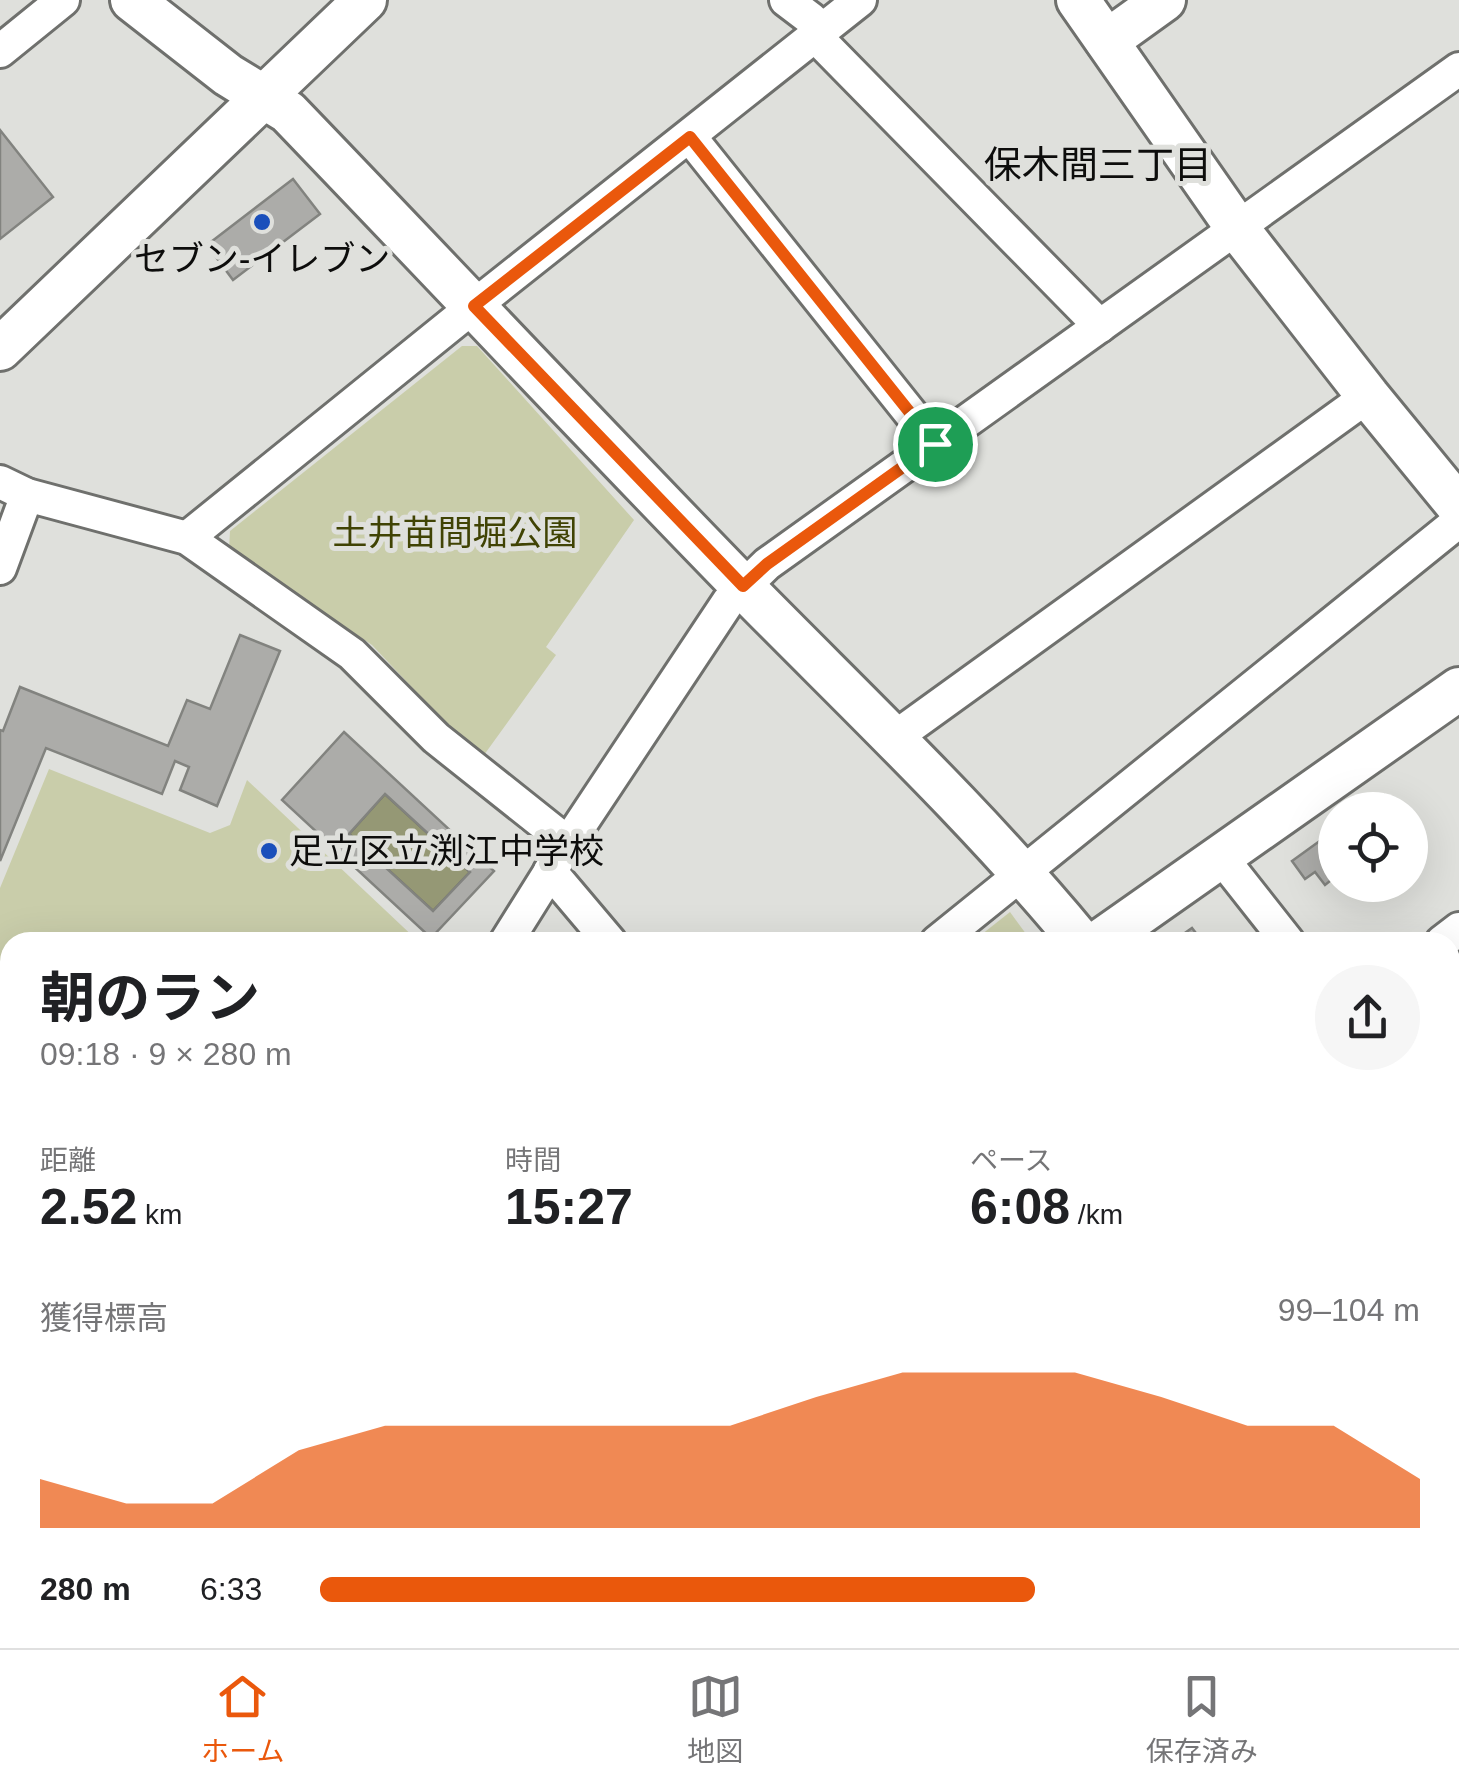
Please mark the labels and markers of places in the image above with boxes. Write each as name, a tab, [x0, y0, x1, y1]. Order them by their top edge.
marker: セブン-イレブン	[251, 211, 273, 233]
place label: セブン-イレブン	[134, 239, 390, 278]
pin	[893, 402, 978, 487]
place label: 足立区立渕江中学校	[289, 831, 604, 870]
marker: 足立区立渕江中学校	[258, 840, 280, 862]

